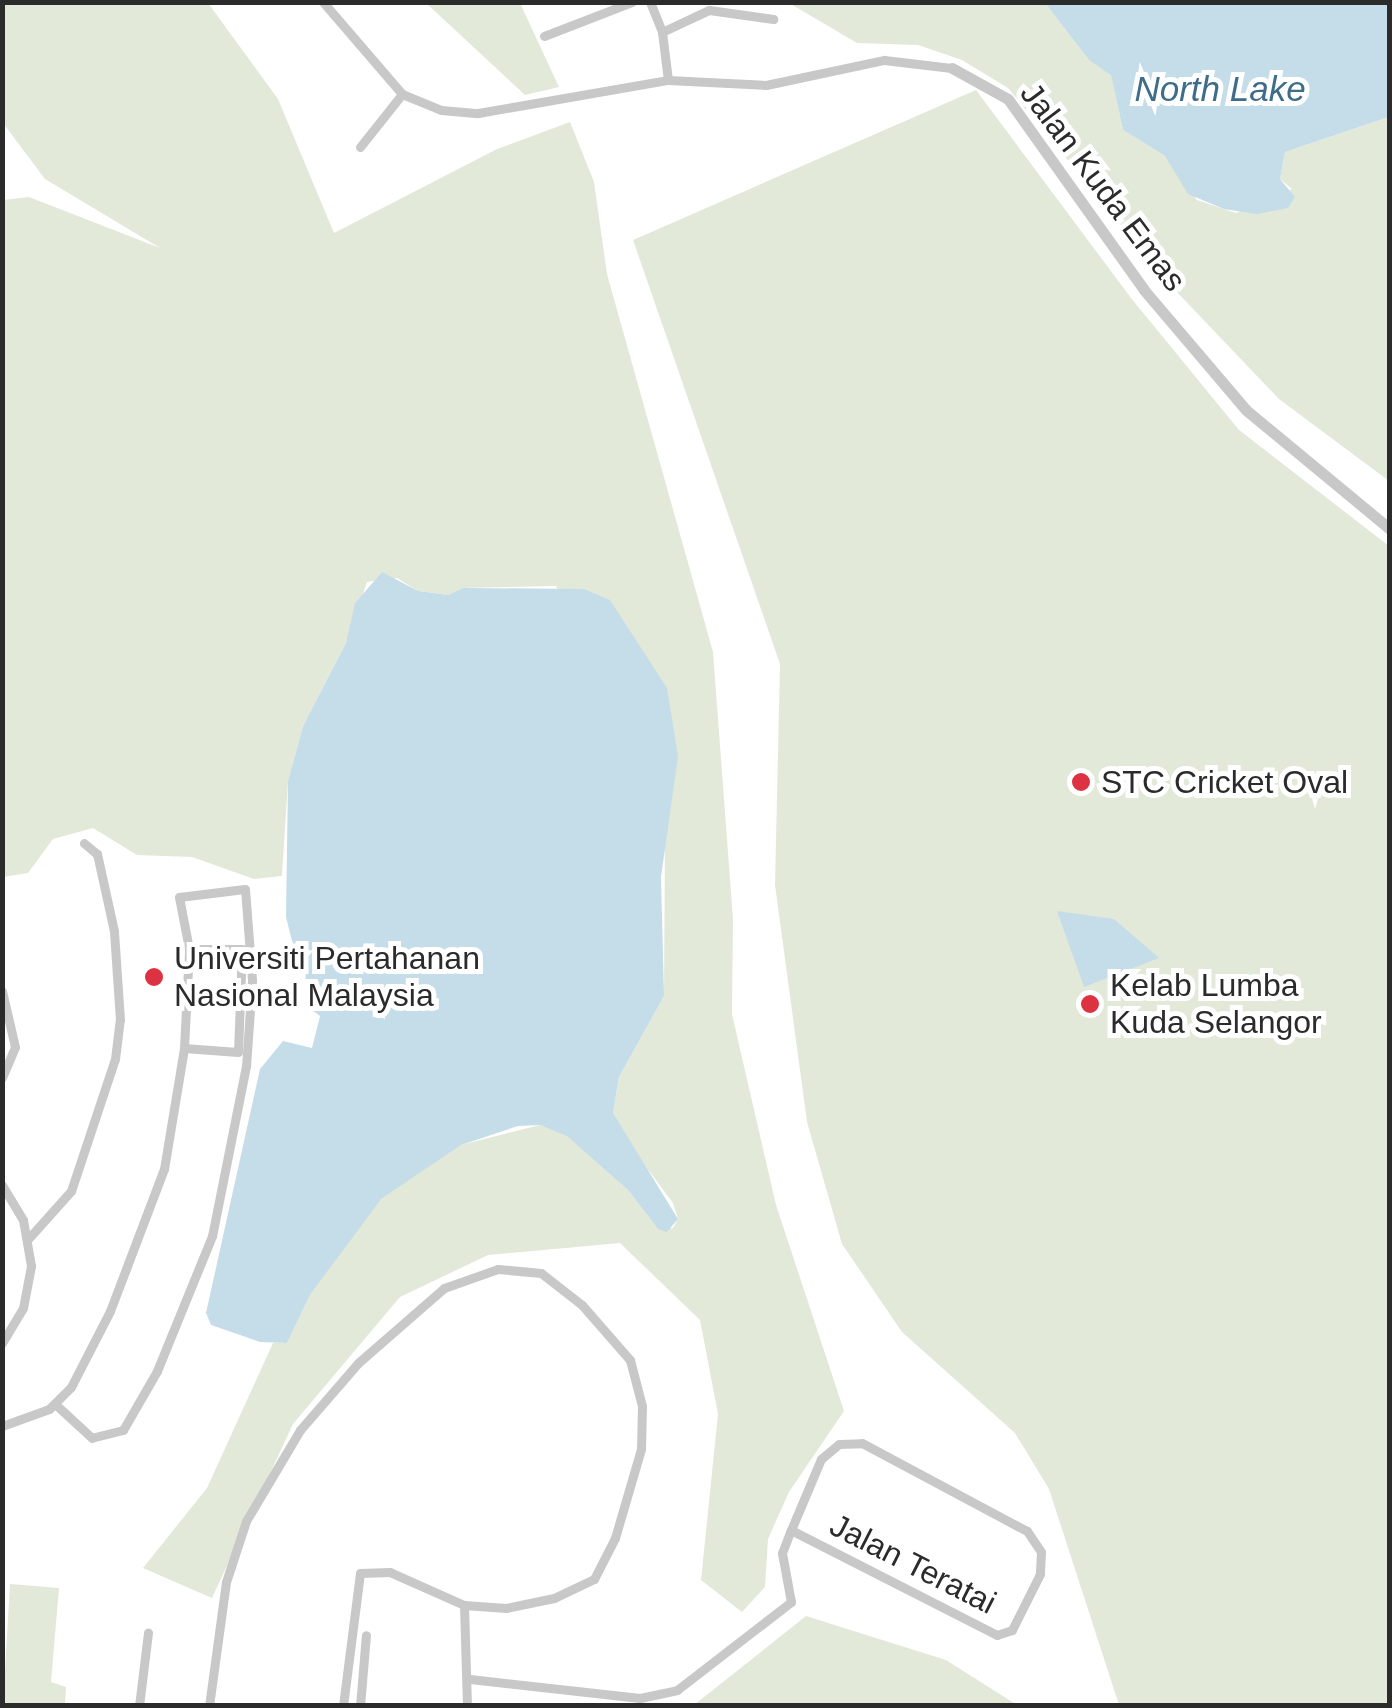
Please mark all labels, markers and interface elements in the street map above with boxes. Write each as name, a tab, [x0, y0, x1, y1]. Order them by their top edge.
water label: North Lake	[1134, 68, 1306, 110]
street label: Jalan Kuda Emas	[1012, 75, 1194, 299]
place label: STC Cricket Oval	[1101, 763, 1348, 801]
marker: STC Cricket Oval	[1070, 771, 1092, 793]
place label: Universiti Pertahanan Nasional Malaysia	[174, 940, 480, 1015]
marker: Universiti Pertahanan Nasional Malaysia	[143, 966, 165, 988]
place label: Kelab Lumba Kuda Selangor	[1110, 967, 1322, 1042]
marker: Kelab Lumba Kuda Selangor	[1079, 993, 1101, 1015]
street label: Jalan Teratai	[823, 1506, 1003, 1622]

